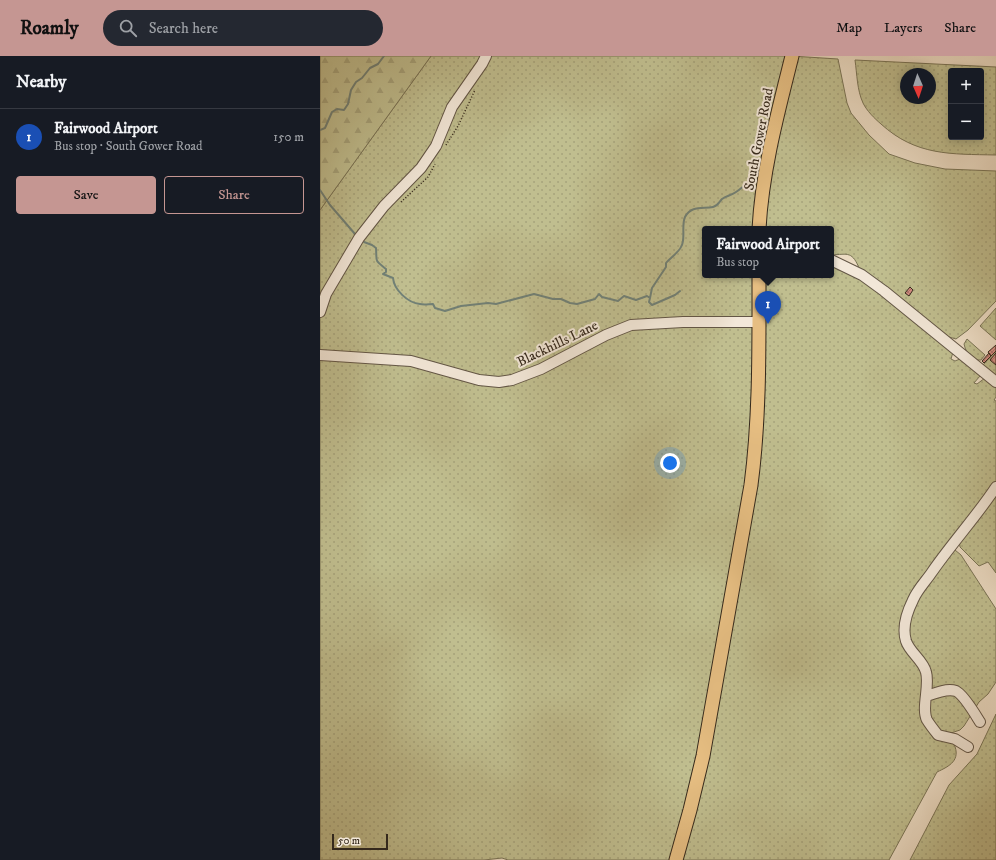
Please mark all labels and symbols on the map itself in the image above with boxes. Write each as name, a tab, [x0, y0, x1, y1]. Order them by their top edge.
north arrow	[900, 68, 936, 104]
street label: South Gower Road	[740, 86, 778, 192]
pin: 1	[755, 291, 781, 324]
street label: Blackhills Lane	[514, 316, 601, 371]
your location	[660, 453, 680, 473]
scale bar	[332, 832, 388, 851]

